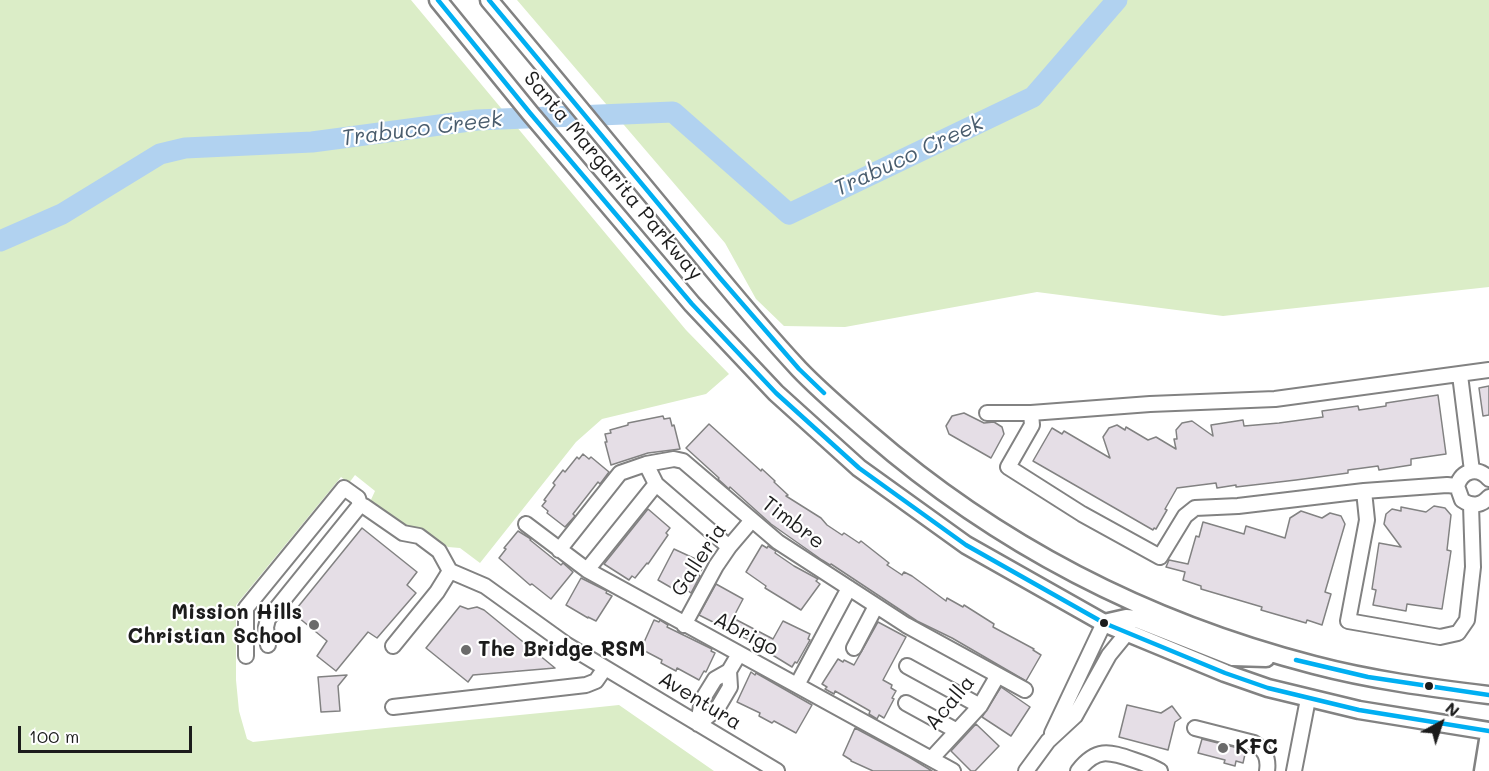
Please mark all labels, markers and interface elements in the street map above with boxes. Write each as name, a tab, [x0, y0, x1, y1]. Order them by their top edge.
street label: Santa Margarita Parkway	[518, 66, 708, 286]
water label: Trabuco Creek	[340, 106, 504, 152]
water label: Trabuco Creek	[830, 110, 988, 202]
street label: Timbre	[757, 491, 829, 555]
street label: Galleria	[666, 519, 732, 601]
place label: Mission Hills Christian School	[128, 600, 302, 650]
street label: Abrigo	[709, 607, 783, 661]
unlabelled marker	[1098, 617, 1110, 629]
marker: Mission Hills Christian School	[307, 618, 321, 632]
place label: The Bridge RSM	[478, 637, 645, 663]
marker: The Bridge RSM	[459, 643, 473, 657]
street label: Aventura	[654, 666, 746, 736]
street label: Acalla	[920, 671, 980, 735]
unlabelled marker	[1423, 680, 1435, 692]
north arrow	[1411, 693, 1471, 753]
text: N	[1441, 697, 1464, 721]
scale bar	[21, 714, 195, 752]
text: 100 m	[29, 724, 79, 748]
place label: KFC	[1235, 735, 1278, 761]
marker: KFC	[1216, 741, 1230, 755]

